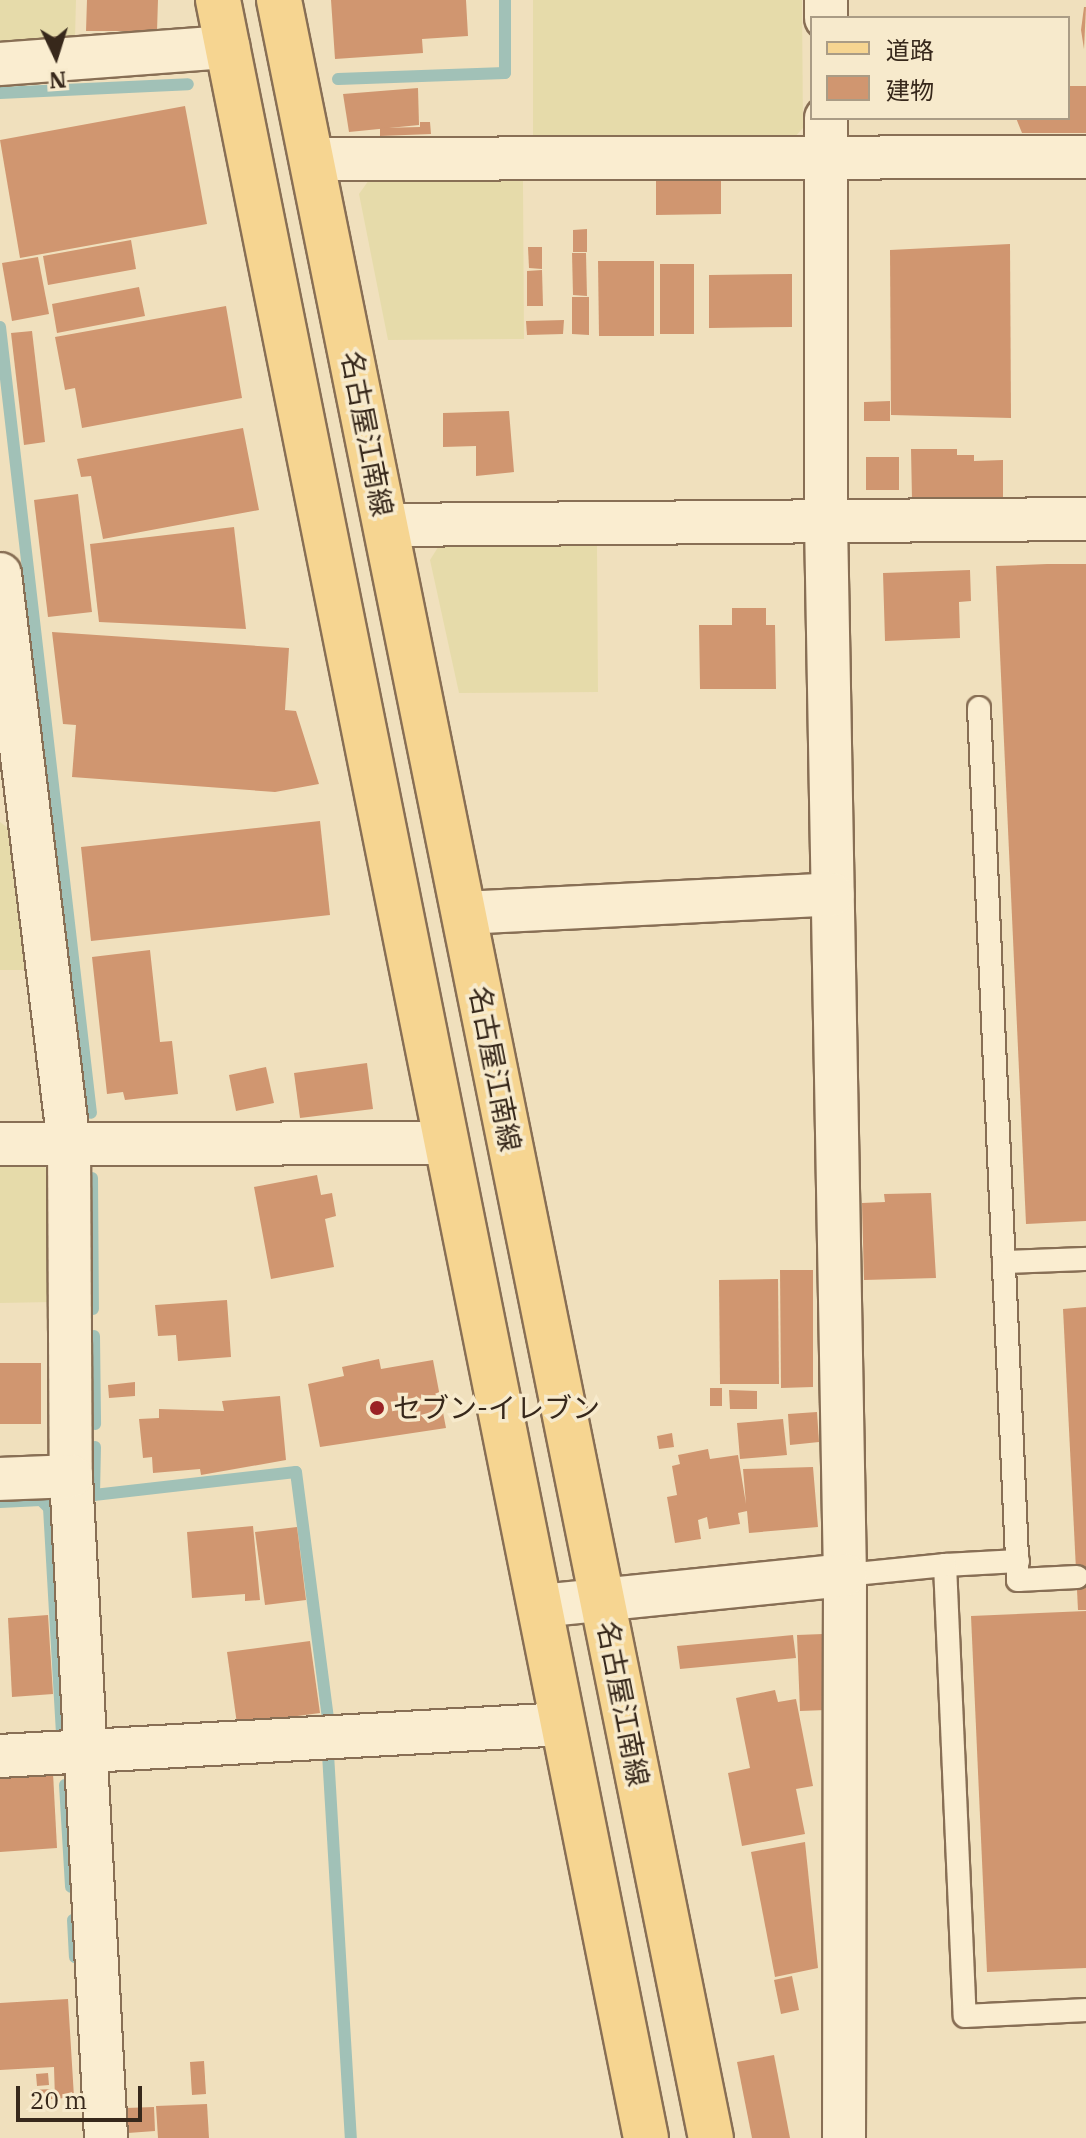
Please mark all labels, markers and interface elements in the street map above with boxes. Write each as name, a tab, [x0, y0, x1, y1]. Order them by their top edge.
north arrow	[16, 16, 96, 96]
legend	[810, 16, 1070, 120]
text: 道路	[886, 34, 934, 66]
text: N	[48, 65, 67, 96]
text: 建物	[886, 74, 934, 106]
street label: 名古屋江南線	[334, 348, 400, 520]
street label: 名古屋江南線	[462, 983, 528, 1155]
place label: セブン-イレブン	[393, 1391, 600, 1425]
marker: セブン-イレブン	[368, 1399, 386, 1417]
street label: 名古屋江南線	[590, 1618, 656, 1790]
scale bar	[20, 2070, 146, 2120]
text: 20 m	[30, 2084, 87, 2116]

